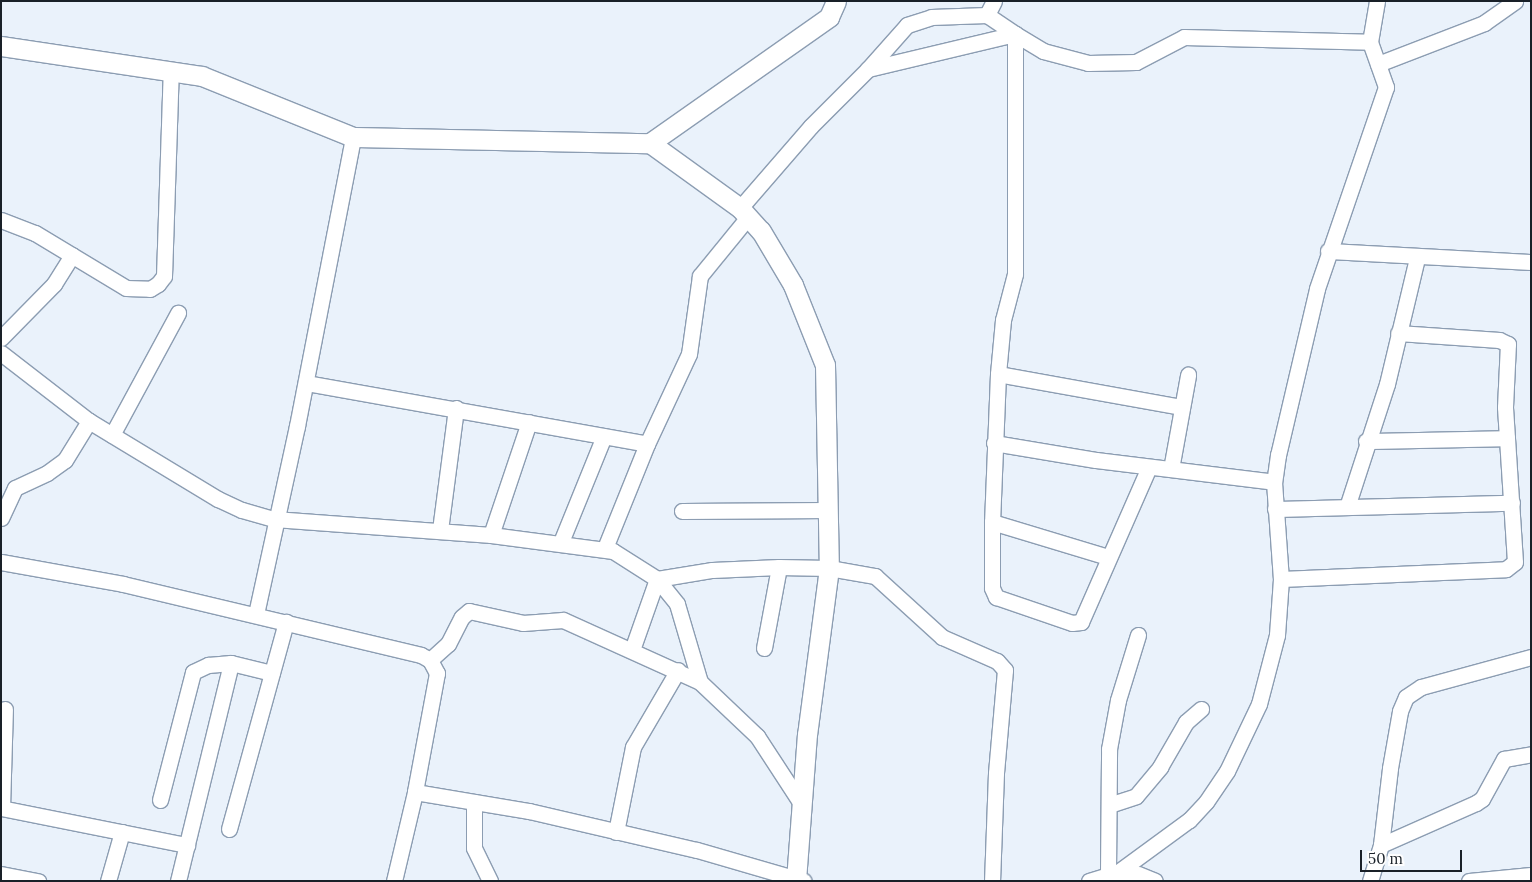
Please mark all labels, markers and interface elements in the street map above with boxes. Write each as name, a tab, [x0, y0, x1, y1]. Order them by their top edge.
scale bar	[1362, 840, 1464, 872]
text: 50 m	[1368, 849, 1403, 868]

